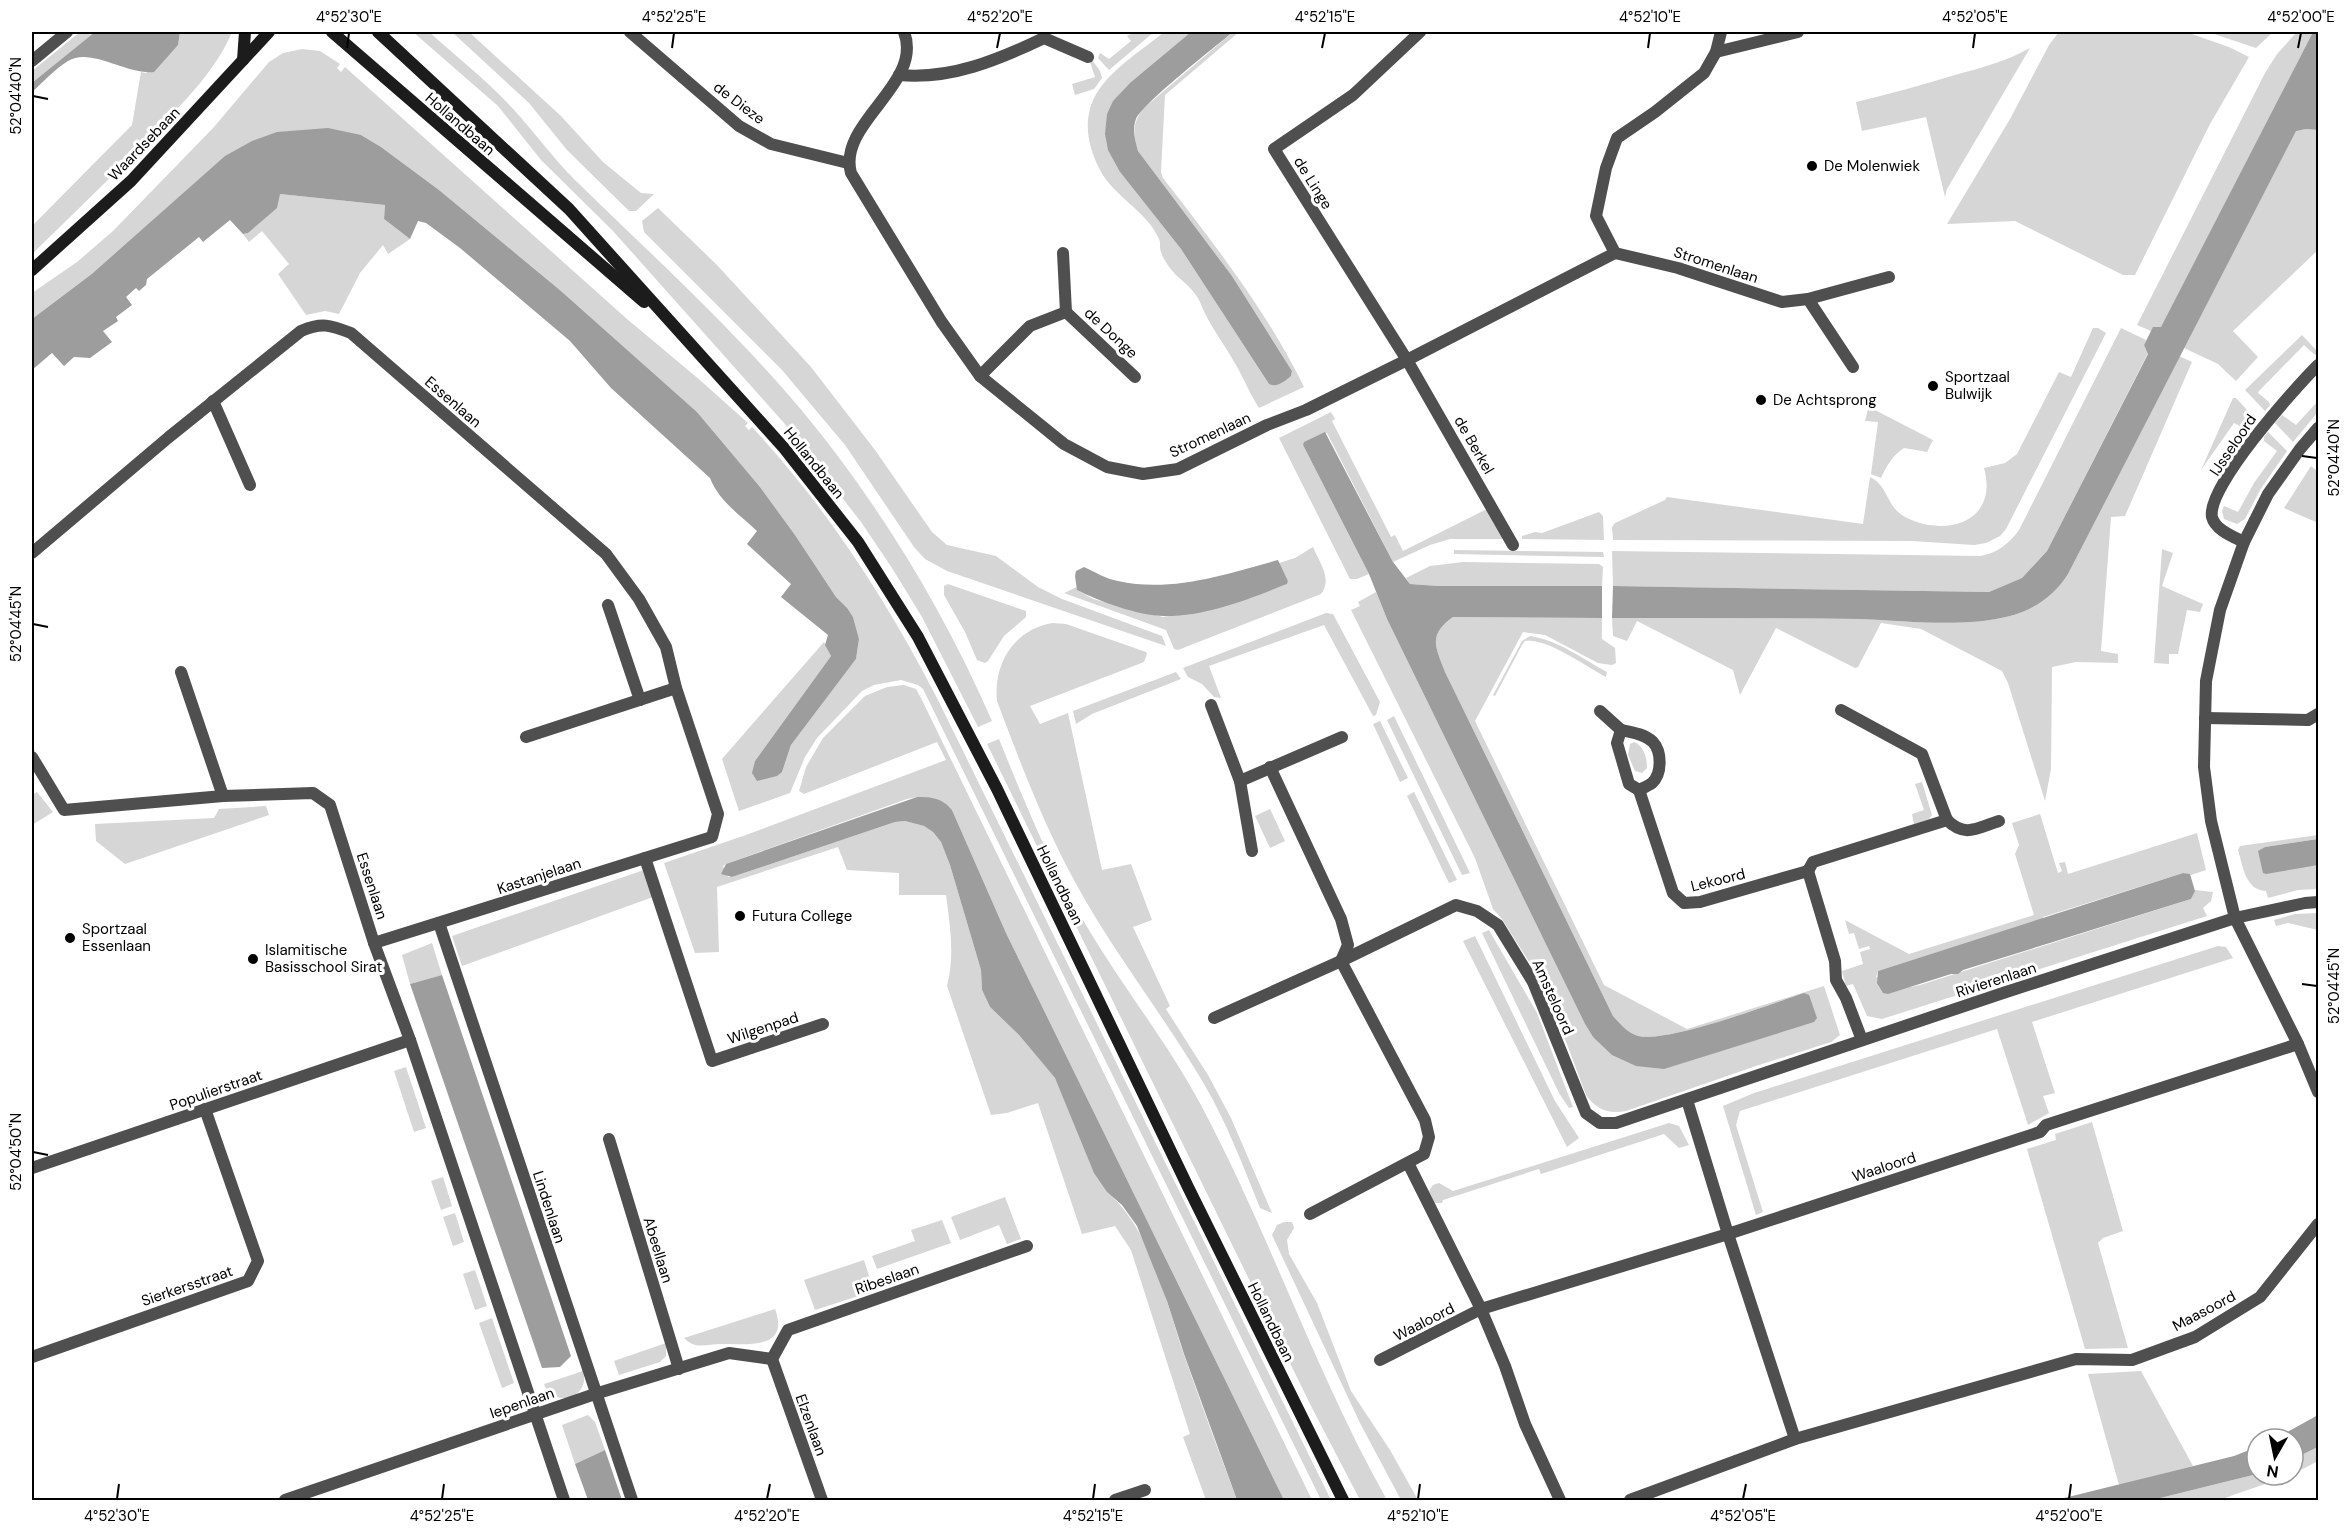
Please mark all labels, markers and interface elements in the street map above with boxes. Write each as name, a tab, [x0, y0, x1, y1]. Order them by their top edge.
text: 4°52'30"E	[316, 7, 382, 27]
text: 4°52'25"E	[642, 7, 706, 27]
text: 4°52'20"E	[967, 7, 1033, 27]
text: 4°52'15"E	[1295, 7, 1355, 27]
text: 4°52'10"E	[1619, 7, 1681, 27]
text: 4°52'05"E	[1942, 7, 2008, 27]
text: 4°52'00"E	[2267, 7, 2335, 27]
text: 52°04'40"N	[6, 57, 26, 135]
street label: de Dieze	[709, 77, 769, 129]
street label: Hollandbaan	[421, 88, 499, 160]
street label: Waardsebaan	[104, 103, 184, 185]
street label: de Linge	[1289, 153, 1337, 213]
place label: De Molenwiek	[1824, 156, 1920, 176]
marker: De Molenwiek	[1805, 159, 1819, 173]
street label: Stromenlaan	[1671, 242, 1761, 288]
street label: de Donge	[1080, 303, 1142, 363]
place label: Sportzaal Bulwijk	[1945, 367, 2010, 404]
street label: Essenlaan	[420, 372, 486, 432]
marker: Sportzaal Bulwijk	[1926, 379, 1940, 393]
place label: De Achtsprong	[1773, 390, 1877, 410]
marker: De Achtsprong	[1754, 393, 1768, 407]
street label: Stromenlaan	[1166, 407, 1254, 463]
street label: IJsseloord	[2205, 410, 2261, 480]
street label: de Berkel	[1449, 412, 1499, 478]
text: 52°04'40"N	[2324, 419, 2344, 497]
street label: Hollandbaan	[779, 423, 849, 503]
text: 52°04'45"N	[6, 586, 26, 662]
street label: Hollandbaan	[1032, 842, 1088, 928]
street label: Essenlaan	[352, 850, 392, 922]
street label: Kastanjelaan	[495, 853, 583, 899]
street label: Lekoord	[1689, 864, 1747, 896]
place label: Futura College	[752, 906, 852, 926]
marker: Futura College	[733, 909, 747, 923]
place label: Sportzaal Essenlaan	[82, 919, 151, 956]
marker: Sportzaal Essenlaan	[63, 931, 77, 945]
place label: Islamitische Basisschool Sirat	[265, 940, 383, 977]
text: 52°04'45"N	[2324, 948, 2344, 1024]
marker: Islamitische Basisschool Sirat	[246, 952, 260, 966]
street label: Amsteloord	[1527, 956, 1579, 1038]
street label: Rivierenlaan	[1953, 958, 2039, 1002]
street label: Wilgenpad	[725, 1007, 801, 1049]
street label: Populierstraat	[167, 1065, 265, 1115]
text: 52°04'50"N	[6, 1113, 26, 1191]
street label: Waaloord	[1850, 1147, 1918, 1187]
street label: Lindenlaan	[528, 1168, 570, 1246]
street label: Abeellaan	[638, 1215, 678, 1285]
street label: Ribeslaan	[852, 1259, 922, 1299]
street label: Sierkersstraat	[139, 1261, 236, 1311]
street label: Hollandbaan	[1243, 1279, 1299, 1365]
street label: Maasoord	[2169, 1286, 2239, 1336]
street label: Waaloord	[1390, 1298, 1458, 1346]
street label: Iepenlaan	[487, 1383, 557, 1423]
street label: Elzenlaan	[791, 1391, 831, 1459]
north arrow	[2245, 1427, 2305, 1487]
text: N	[2265, 1460, 2280, 1483]
text: 4°52'30"E	[84, 1506, 150, 1526]
text: 4°52'25"E	[410, 1506, 474, 1526]
text: 4°52'20"E	[734, 1506, 800, 1526]
text: 4°52'15"E	[1063, 1506, 1123, 1526]
text: 4°52'10"E	[1387, 1506, 1449, 1526]
text: 4°52'05"E	[1710, 1506, 1776, 1526]
text: 4°52'00"E	[2035, 1506, 2103, 1526]

